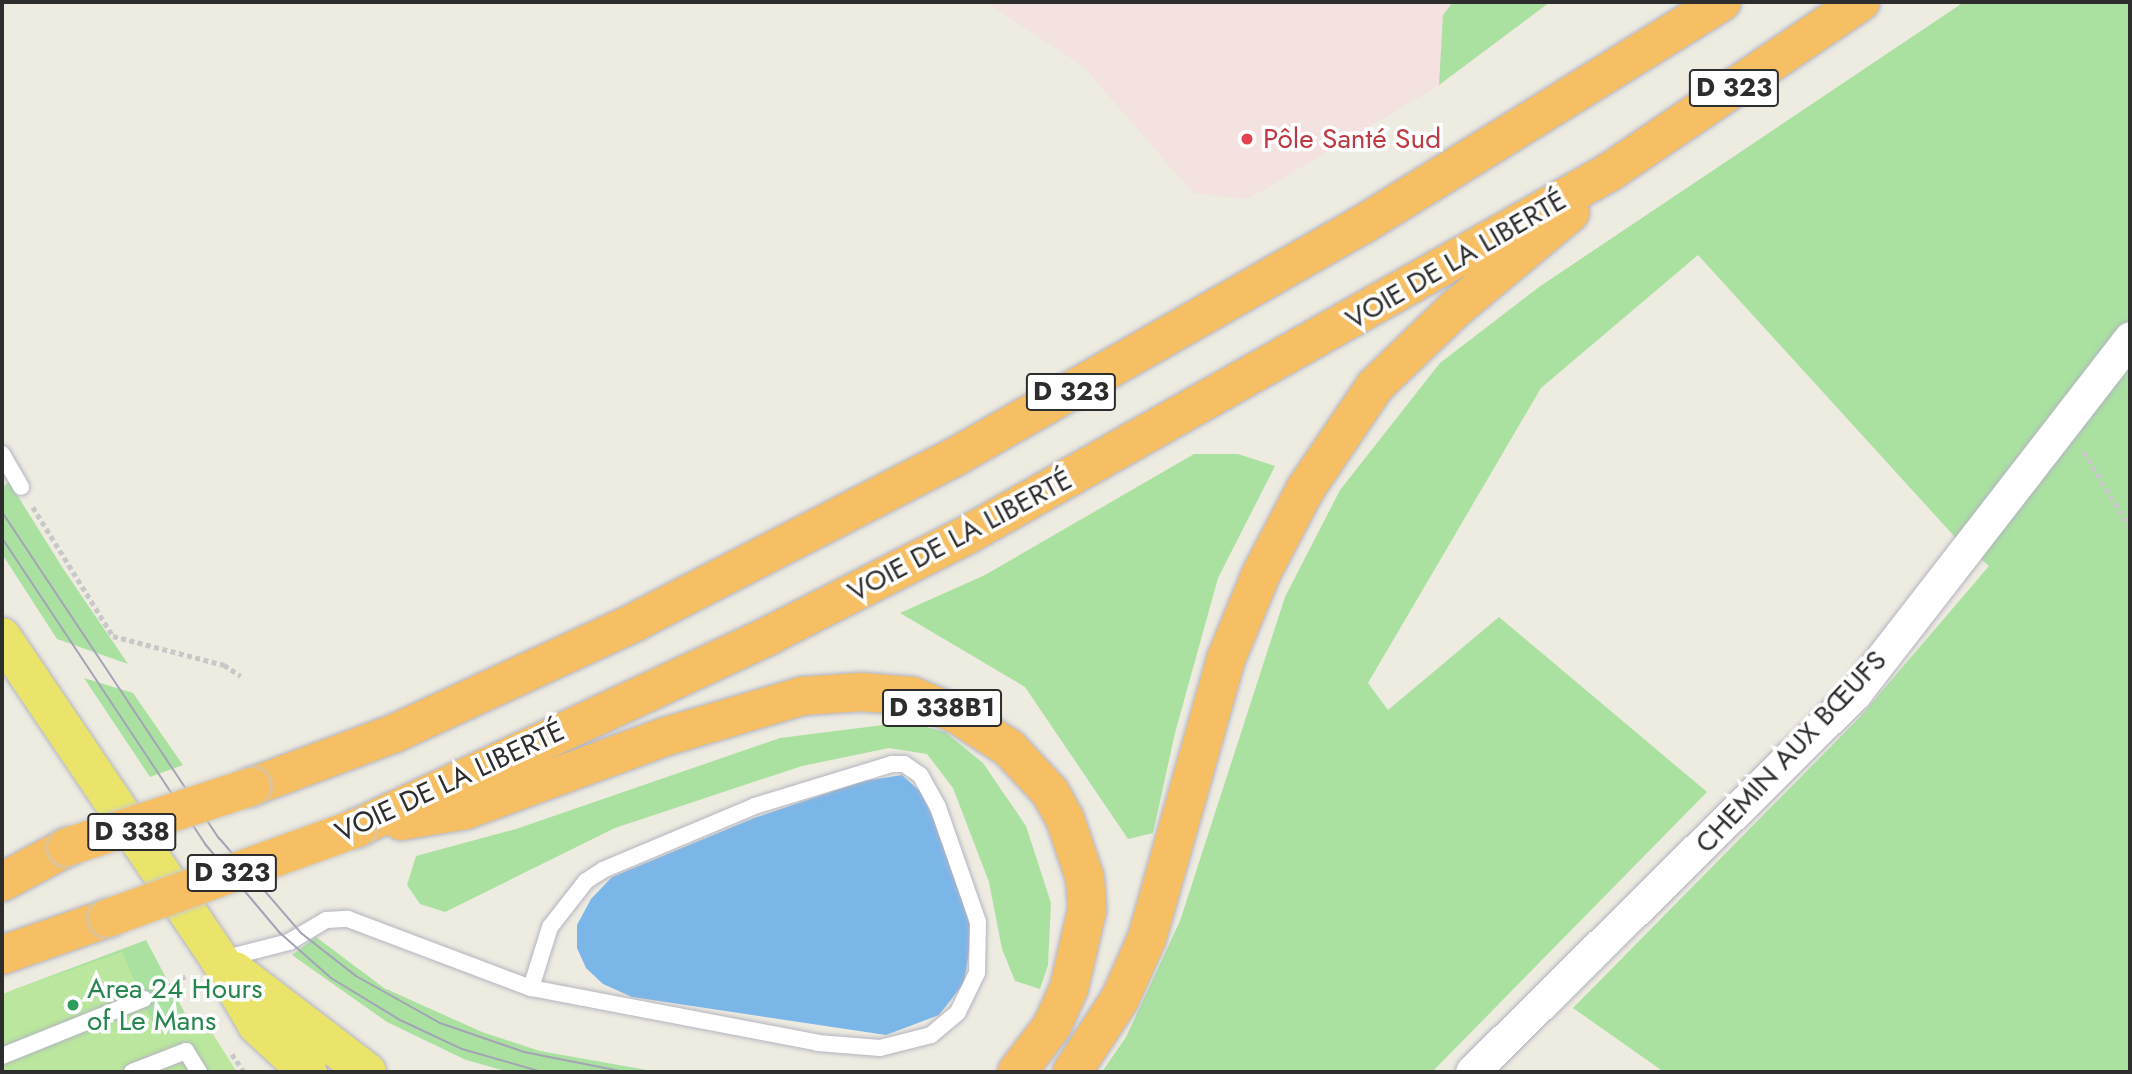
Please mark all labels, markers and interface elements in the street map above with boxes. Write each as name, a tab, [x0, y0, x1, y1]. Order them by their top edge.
road number: D 323	[1688, 66, 1780, 110]
place label: Pôle Santé Sud	[1263, 122, 1441, 156]
marker: Pôle Santé Sud	[1237, 129, 1257, 149]
street label: VOIE DE LA LIBERTÉ	[1340, 183, 1572, 337]
road number: D 323	[1026, 370, 1116, 414]
street label: VOIE DE LA LIBERTÉ	[842, 463, 1078, 609]
street label: CHEMIN AUX BŒUFS	[1689, 644, 1893, 860]
road number: D 338B1	[881, 686, 1003, 730]
street label: VOIE DE LA LIBERTÉ	[330, 714, 570, 850]
road number: D 338	[86, 810, 178, 854]
road number: D 323	[187, 850, 278, 895]
place label: Area 24 Hours of Le Mans	[87, 972, 263, 1038]
marker: Area 24 Hours of Le Mans	[65, 997, 81, 1013]

